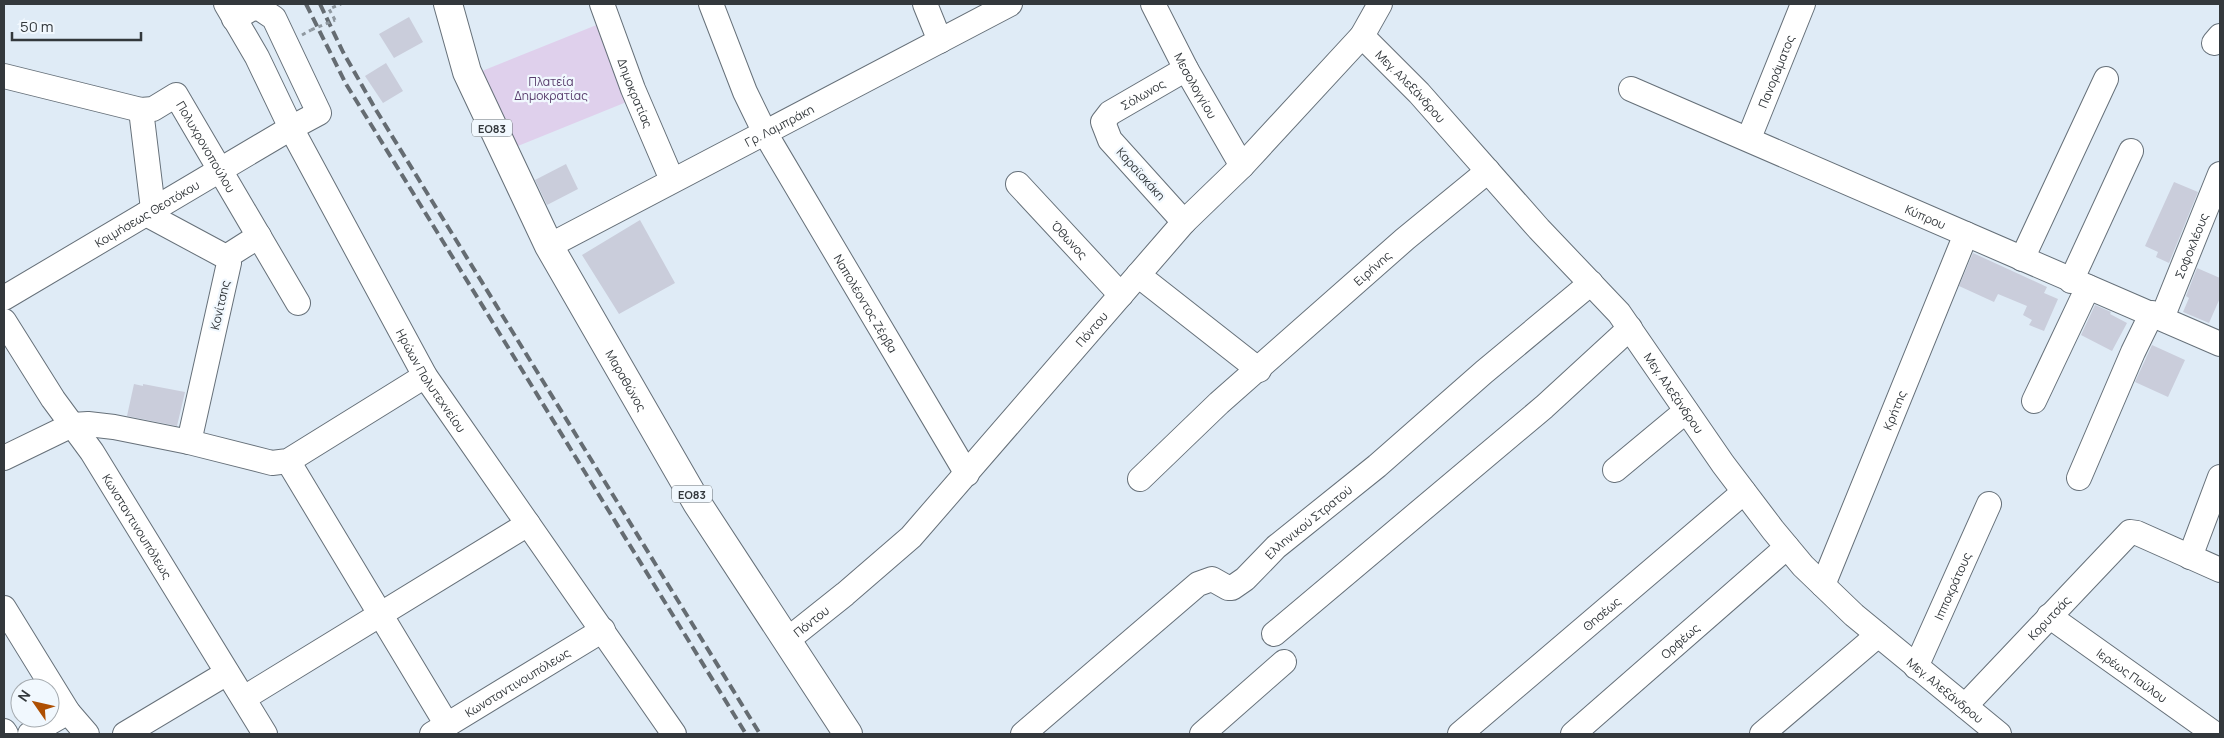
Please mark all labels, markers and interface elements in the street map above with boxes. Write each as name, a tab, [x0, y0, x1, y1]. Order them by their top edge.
scale bar	[12, 10, 141, 42]
text: 50 m	[20, 16, 54, 37]
street label: Πανοράματος	[1754, 32, 1798, 110]
street label: Μεγ. Αλεξάνδρου	[1372, 46, 1450, 126]
street label: Μεσολογγίου	[1171, 50, 1221, 121]
street label: Δημοκρατίας	[614, 56, 657, 131]
park label: Πλατεία Δημοκρατίας	[514, 73, 588, 104]
street label: Σόλωνος	[1117, 74, 1169, 114]
street label: Πολυχρονοπούλου	[173, 98, 240, 196]
street label: Γρ. Λαμπράκη	[742, 100, 817, 150]
road number: ΕΟ83	[472, 120, 512, 136]
street label: Καραϊσκάκη	[1113, 144, 1169, 204]
street label: Κοιμήσεως Θεοτόκου	[91, 176, 202, 251]
street label: Κύπρου	[1903, 200, 1949, 233]
street label: Σοφοκλέους	[2170, 210, 2212, 281]
street label: Όθωνος	[1048, 217, 1092, 263]
street label: Ειρήνης	[1350, 246, 1395, 289]
street label: Ναπολέοντος Ζέρβα	[830, 251, 902, 356]
street label: Κονίτσης	[206, 278, 234, 331]
street label: Πόντου	[1071, 308, 1111, 350]
street label: Ηρώων Πολυτεχνείου	[393, 326, 470, 436]
street label: Μαραθώνος	[602, 346, 651, 415]
street label: Μεγ. Αλεξάνδρου	[1640, 349, 1708, 437]
street label: Κρήτης	[1879, 387, 1910, 432]
street label: Κωνσταντινουπόλεως	[99, 470, 176, 582]
street label: Ελληνικού Στρατού	[1261, 481, 1355, 562]
road number: ΕΟ83	[672, 486, 712, 502]
street label: Ιπποκράτους	[1930, 549, 1975, 622]
street label: Κορυτσάς	[2024, 591, 2074, 643]
street label: Θησέως	[1579, 592, 1624, 634]
street label: Πόντου	[790, 602, 833, 641]
street label: Ορφέως	[1657, 619, 1703, 662]
street label: Κωνσταντινουπόλεως	[462, 643, 574, 721]
street label: Ιερέως Παύλου	[2093, 644, 2171, 706]
street label: Μεγ. Αλεξάνδρου	[1904, 654, 1987, 727]
north arrow	[10, 678, 60, 728]
text: N	[13, 686, 34, 705]

